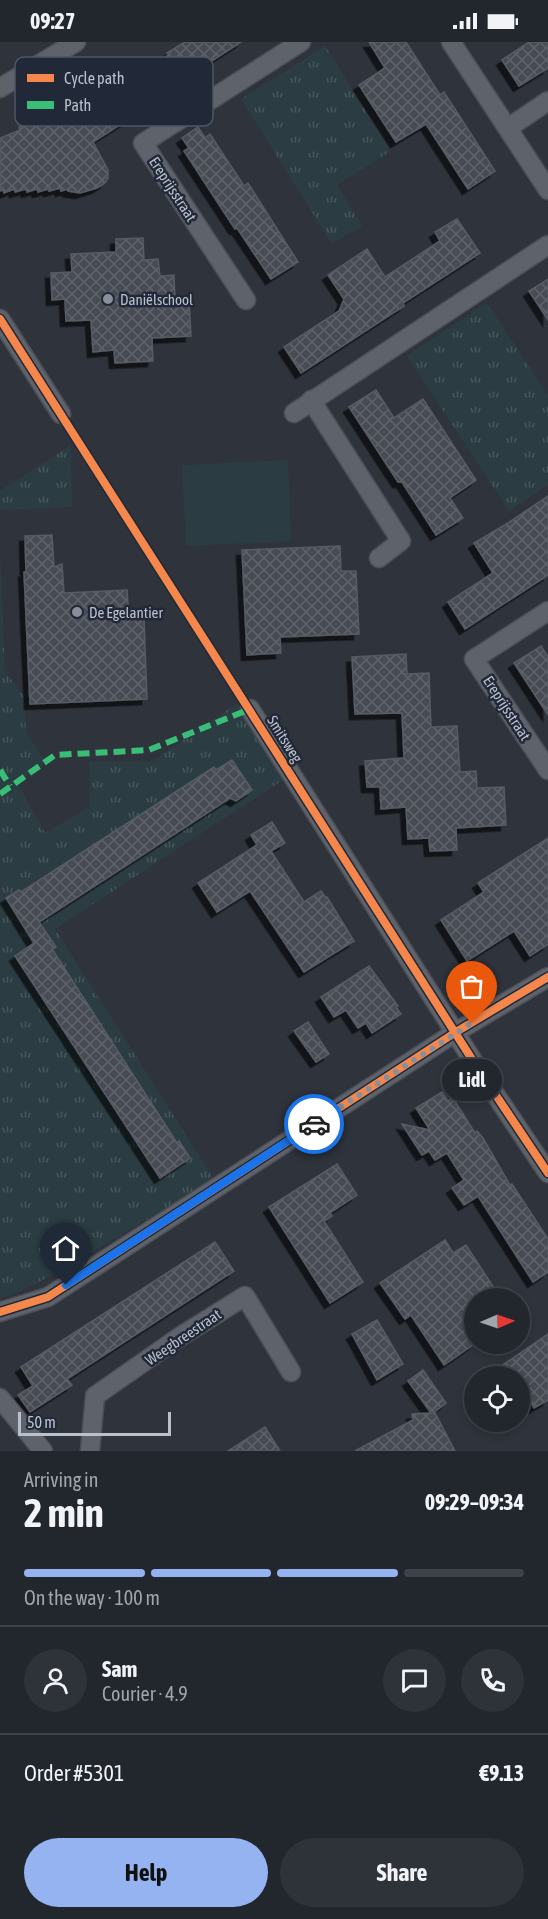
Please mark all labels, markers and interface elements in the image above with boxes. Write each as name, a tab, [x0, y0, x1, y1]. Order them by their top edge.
text: 09:27	[30, 8, 75, 34]
legend	[15, 57, 213, 126]
text: Cycle path	[64, 69, 124, 88]
text: Path	[64, 96, 91, 114]
street label: Ereprijsstraat	[146, 154, 200, 224]
place label: Daniëlschool	[120, 291, 193, 308]
marker: Daniëlschool	[101, 292, 115, 306]
place label: De Egelantier	[89, 604, 163, 621]
marker: De Egelantier	[70, 605, 84, 619]
street label: Ereprijsstraat	[480, 673, 534, 743]
street label: Smitsweg	[264, 712, 306, 766]
pin	[446, 961, 497, 1023]
icon: bag	[455, 970, 488, 1003]
callout: Lidl	[442, 1059, 502, 1101]
text: Lidl	[458, 1068, 486, 1091]
courier	[284, 1094, 344, 1154]
icon: car	[298, 1108, 331, 1141]
pin	[40, 1223, 91, 1285]
icon: home	[49, 1232, 82, 1265]
north arrow	[464, 1288, 530, 1354]
map controls	[464, 1288, 530, 1432]
street label: Weegbreestraat	[142, 1305, 224, 1369]
button: locate	[464, 1366, 530, 1432]
scale bar	[18, 1409, 171, 1436]
text: 50 m	[27, 1413, 56, 1431]
text: Arriving in	[24, 1468, 98, 1491]
text: 09:29–09:34	[425, 1489, 524, 1515]
text: 2 min	[24, 1491, 104, 1535]
text: On the way · 100 m	[24, 1586, 160, 1609]
button: person	[24, 1649, 87, 1712]
button: chat	[383, 1649, 446, 1712]
button: phone	[461, 1649, 524, 1712]
text: Sam	[102, 1656, 137, 1682]
text: Courier · 4.9	[102, 1682, 188, 1705]
text: Order #5301	[24, 1760, 124, 1786]
text: €9.13	[479, 1760, 524, 1786]
button: Help	[24, 1838, 268, 1907]
button: Share	[280, 1838, 524, 1907]

